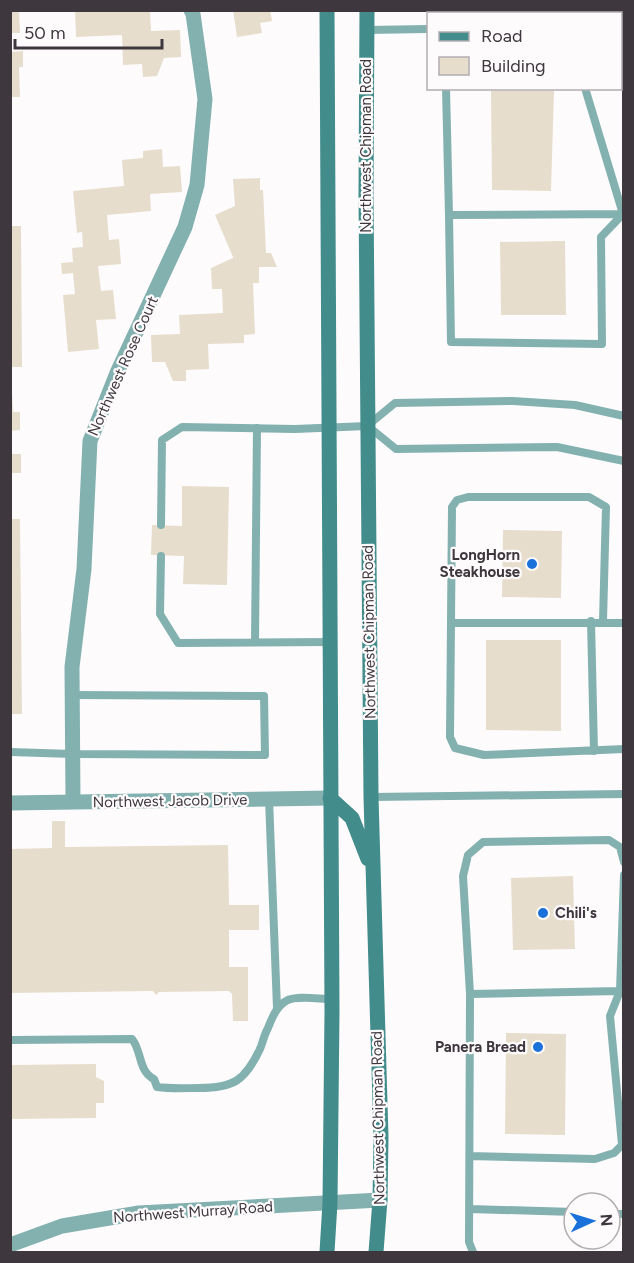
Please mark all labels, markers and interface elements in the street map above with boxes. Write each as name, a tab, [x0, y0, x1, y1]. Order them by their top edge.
scale bar	[15, 12, 162, 50]
legend	[427, 12, 622, 90]
text: 50 m	[24, 22, 66, 44]
text: Road	[481, 25, 522, 47]
text: Building	[481, 55, 546, 77]
street label: Northwest Chipman Road	[357, 59, 375, 233]
street label: Northwest Rose Court	[84, 293, 162, 439]
street label: Northwest Chipman Road	[358, 545, 380, 719]
place label: LongHorn Steakhouse	[440, 546, 521, 581]
marker: LongHorn Steakhouse	[525, 557, 539, 571]
street label: Northwest Jacob Drive	[92, 791, 248, 811]
place label: Chili's	[555, 904, 597, 922]
marker: Chili's	[536, 906, 550, 920]
street label: Northwest Chipman Road	[367, 1031, 389, 1205]
place label: Panera Bread	[435, 1038, 526, 1056]
marker: Panera Bread	[531, 1040, 545, 1054]
north arrow	[562, 1191, 622, 1251]
street label: Northwest Murray Road	[112, 1197, 274, 1227]
text: N	[597, 1213, 616, 1227]

